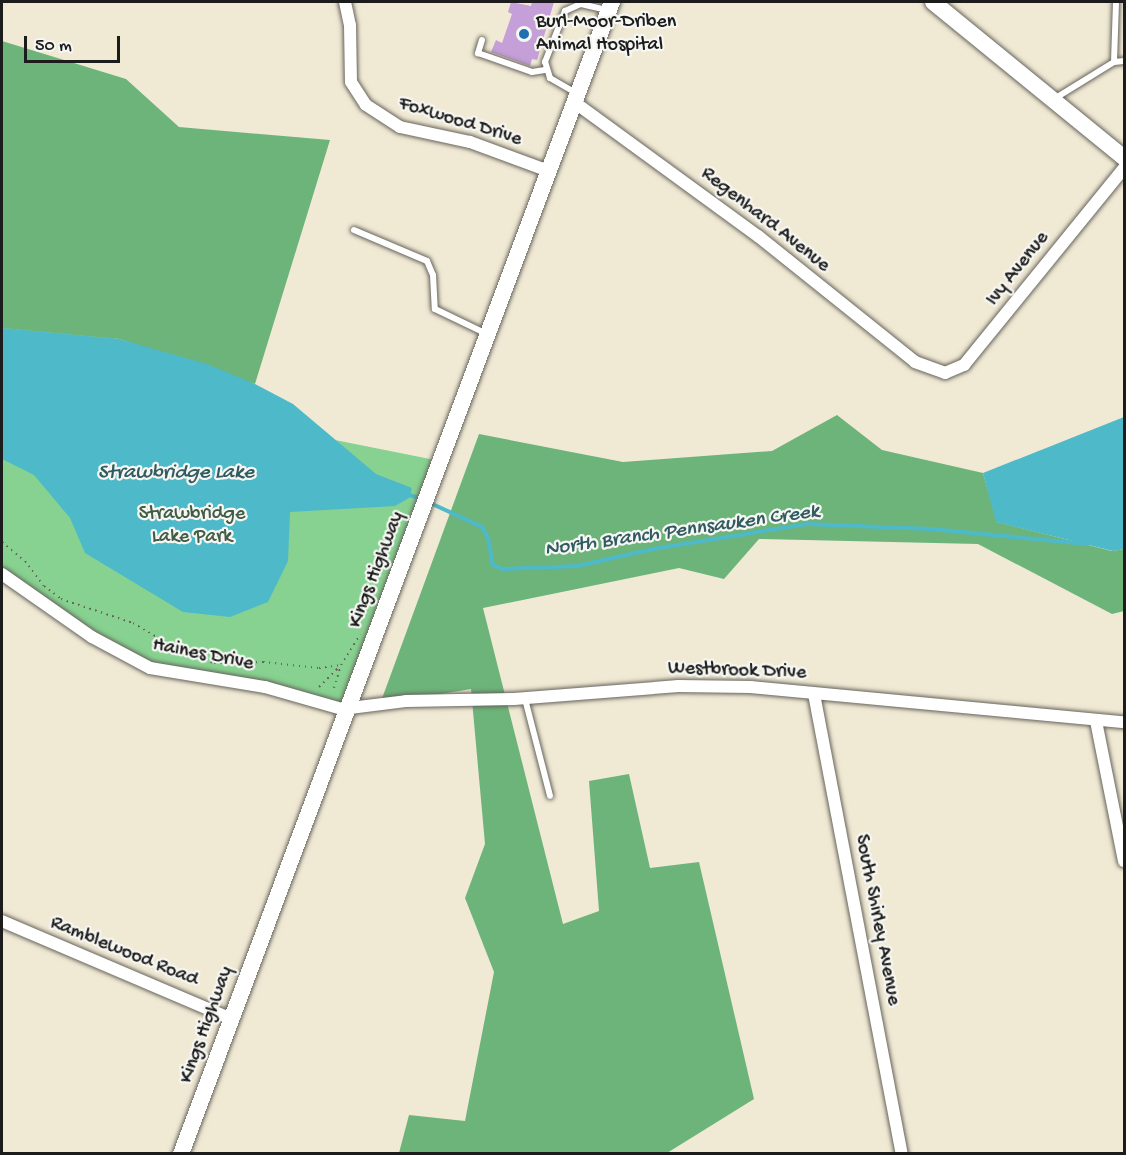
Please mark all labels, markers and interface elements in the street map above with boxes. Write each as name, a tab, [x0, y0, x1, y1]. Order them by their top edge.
place label: Burl-Moor-Driben Animal Hospital	[536, 11, 676, 58]
scale bar	[27, 24, 123, 62]
marker: Burl-Moor-Driben Animal Hospital	[517, 27, 531, 41]
text: 50 m	[35, 36, 72, 57]
street label: Foxwood Drive	[396, 92, 524, 152]
street label: Regenhard Avenue	[696, 162, 834, 278]
street label: Ivy Avenue	[981, 227, 1055, 311]
water label: Strawbridge Lake	[98, 461, 254, 487]
water label: North Branch Pennsauken Creek	[543, 500, 821, 564]
park label: Strawbridge Lake Park	[139, 503, 245, 550]
street label: Kings Highway	[344, 508, 410, 632]
street label: Haines Drive	[150, 633, 256, 677]
street label: Westbrook Drive	[667, 657, 807, 685]
street label: South Shirley Avenue	[849, 833, 905, 1007]
street label: Ramblewood Road	[47, 911, 201, 993]
street label: Kings Highway	[175, 963, 239, 1087]

